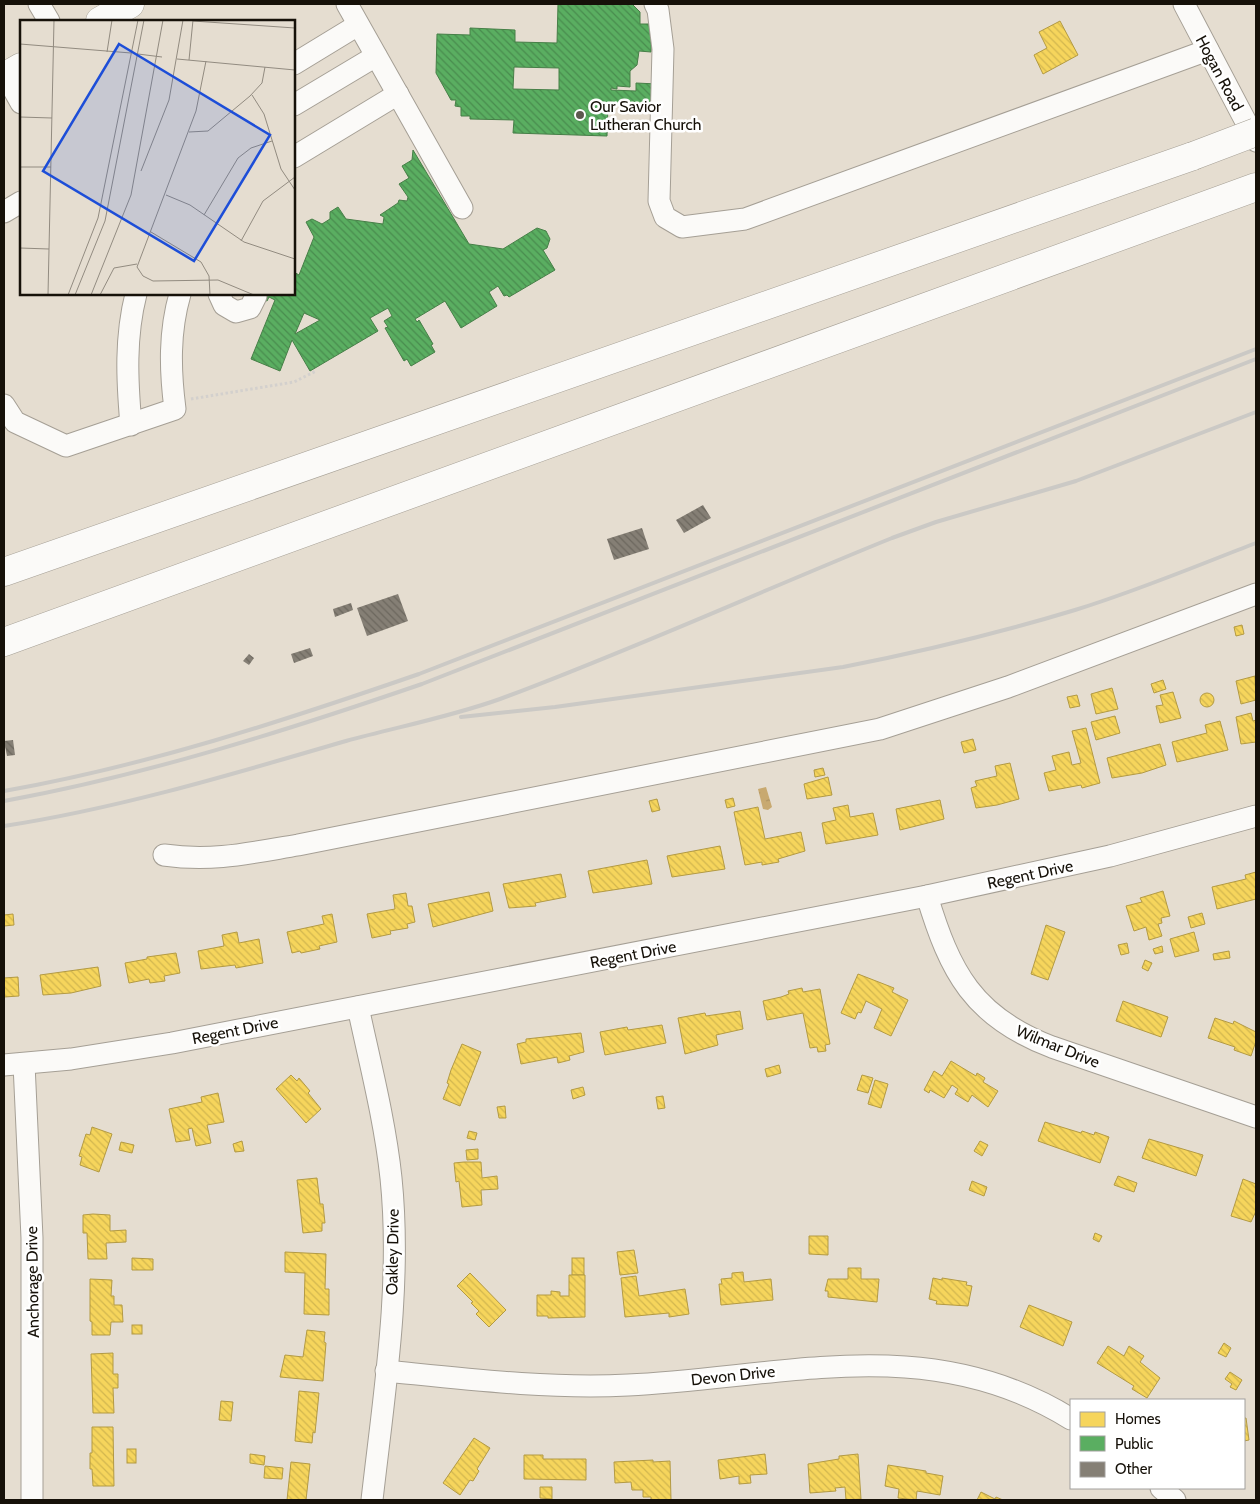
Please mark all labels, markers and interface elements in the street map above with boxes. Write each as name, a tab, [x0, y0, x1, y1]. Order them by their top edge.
inset map	[20, 20, 295, 295]
street label: Hogan Road	[1192, 32, 1247, 114]
place label: Our Savior Lutheran Church	[590, 97, 701, 134]
marker: Our Savior Lutheran Church	[574, 109, 586, 121]
street label: Regent Drive	[985, 856, 1075, 893]
street label: Regent Drive	[588, 937, 678, 972]
street label: Regent Drive	[190, 1013, 280, 1048]
street label: Wilmar Drive	[1013, 1021, 1102, 1072]
street label: Oakley Drive	[382, 1209, 403, 1295]
street label: Anchorage Drive	[22, 1226, 43, 1338]
street label: Devon Drive	[690, 1362, 776, 1389]
legend	[1070, 1399, 1245, 1489]
text: Homes	[1115, 1410, 1161, 1428]
text: Public	[1115, 1435, 1153, 1453]
text: Other	[1115, 1460, 1152, 1478]

